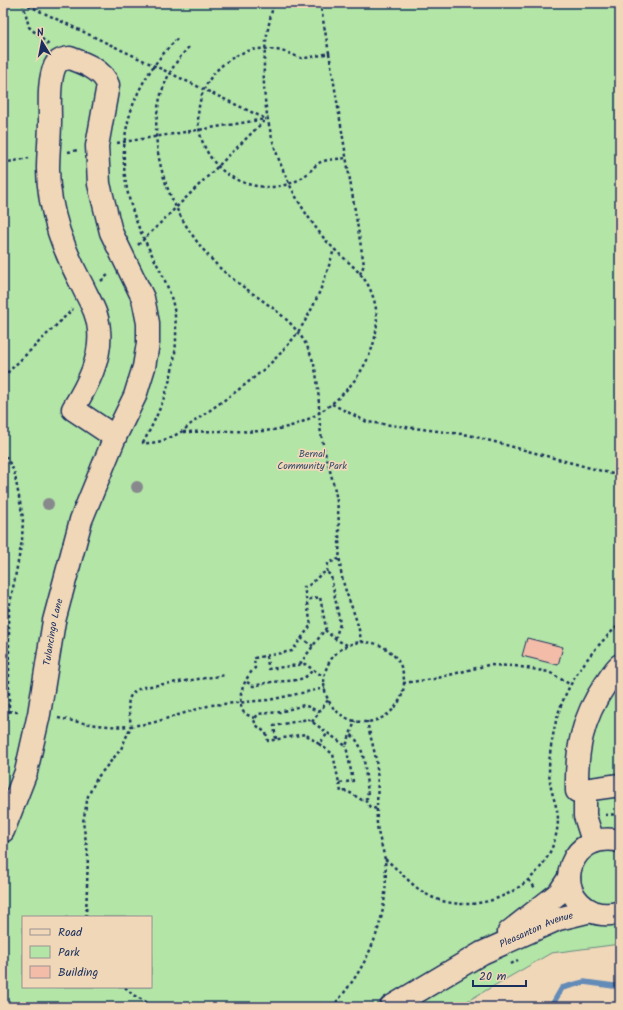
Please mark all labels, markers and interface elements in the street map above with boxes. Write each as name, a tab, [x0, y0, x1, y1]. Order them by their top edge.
north arrow	[22, 22, 62, 62]
text: N	[35, 24, 45, 43]
park label: Bernal Community Park	[277, 446, 347, 474]
street label: Tulancingo Lane	[39, 596, 68, 667]
street label: Pleasanton Avenue	[497, 908, 575, 952]
legend	[22, 916, 152, 988]
text: Road	[58, 923, 83, 942]
text: Park	[58, 943, 80, 962]
scale bar	[473, 962, 526, 988]
text: Building	[58, 963, 98, 982]
text: 20 m	[479, 967, 507, 986]

